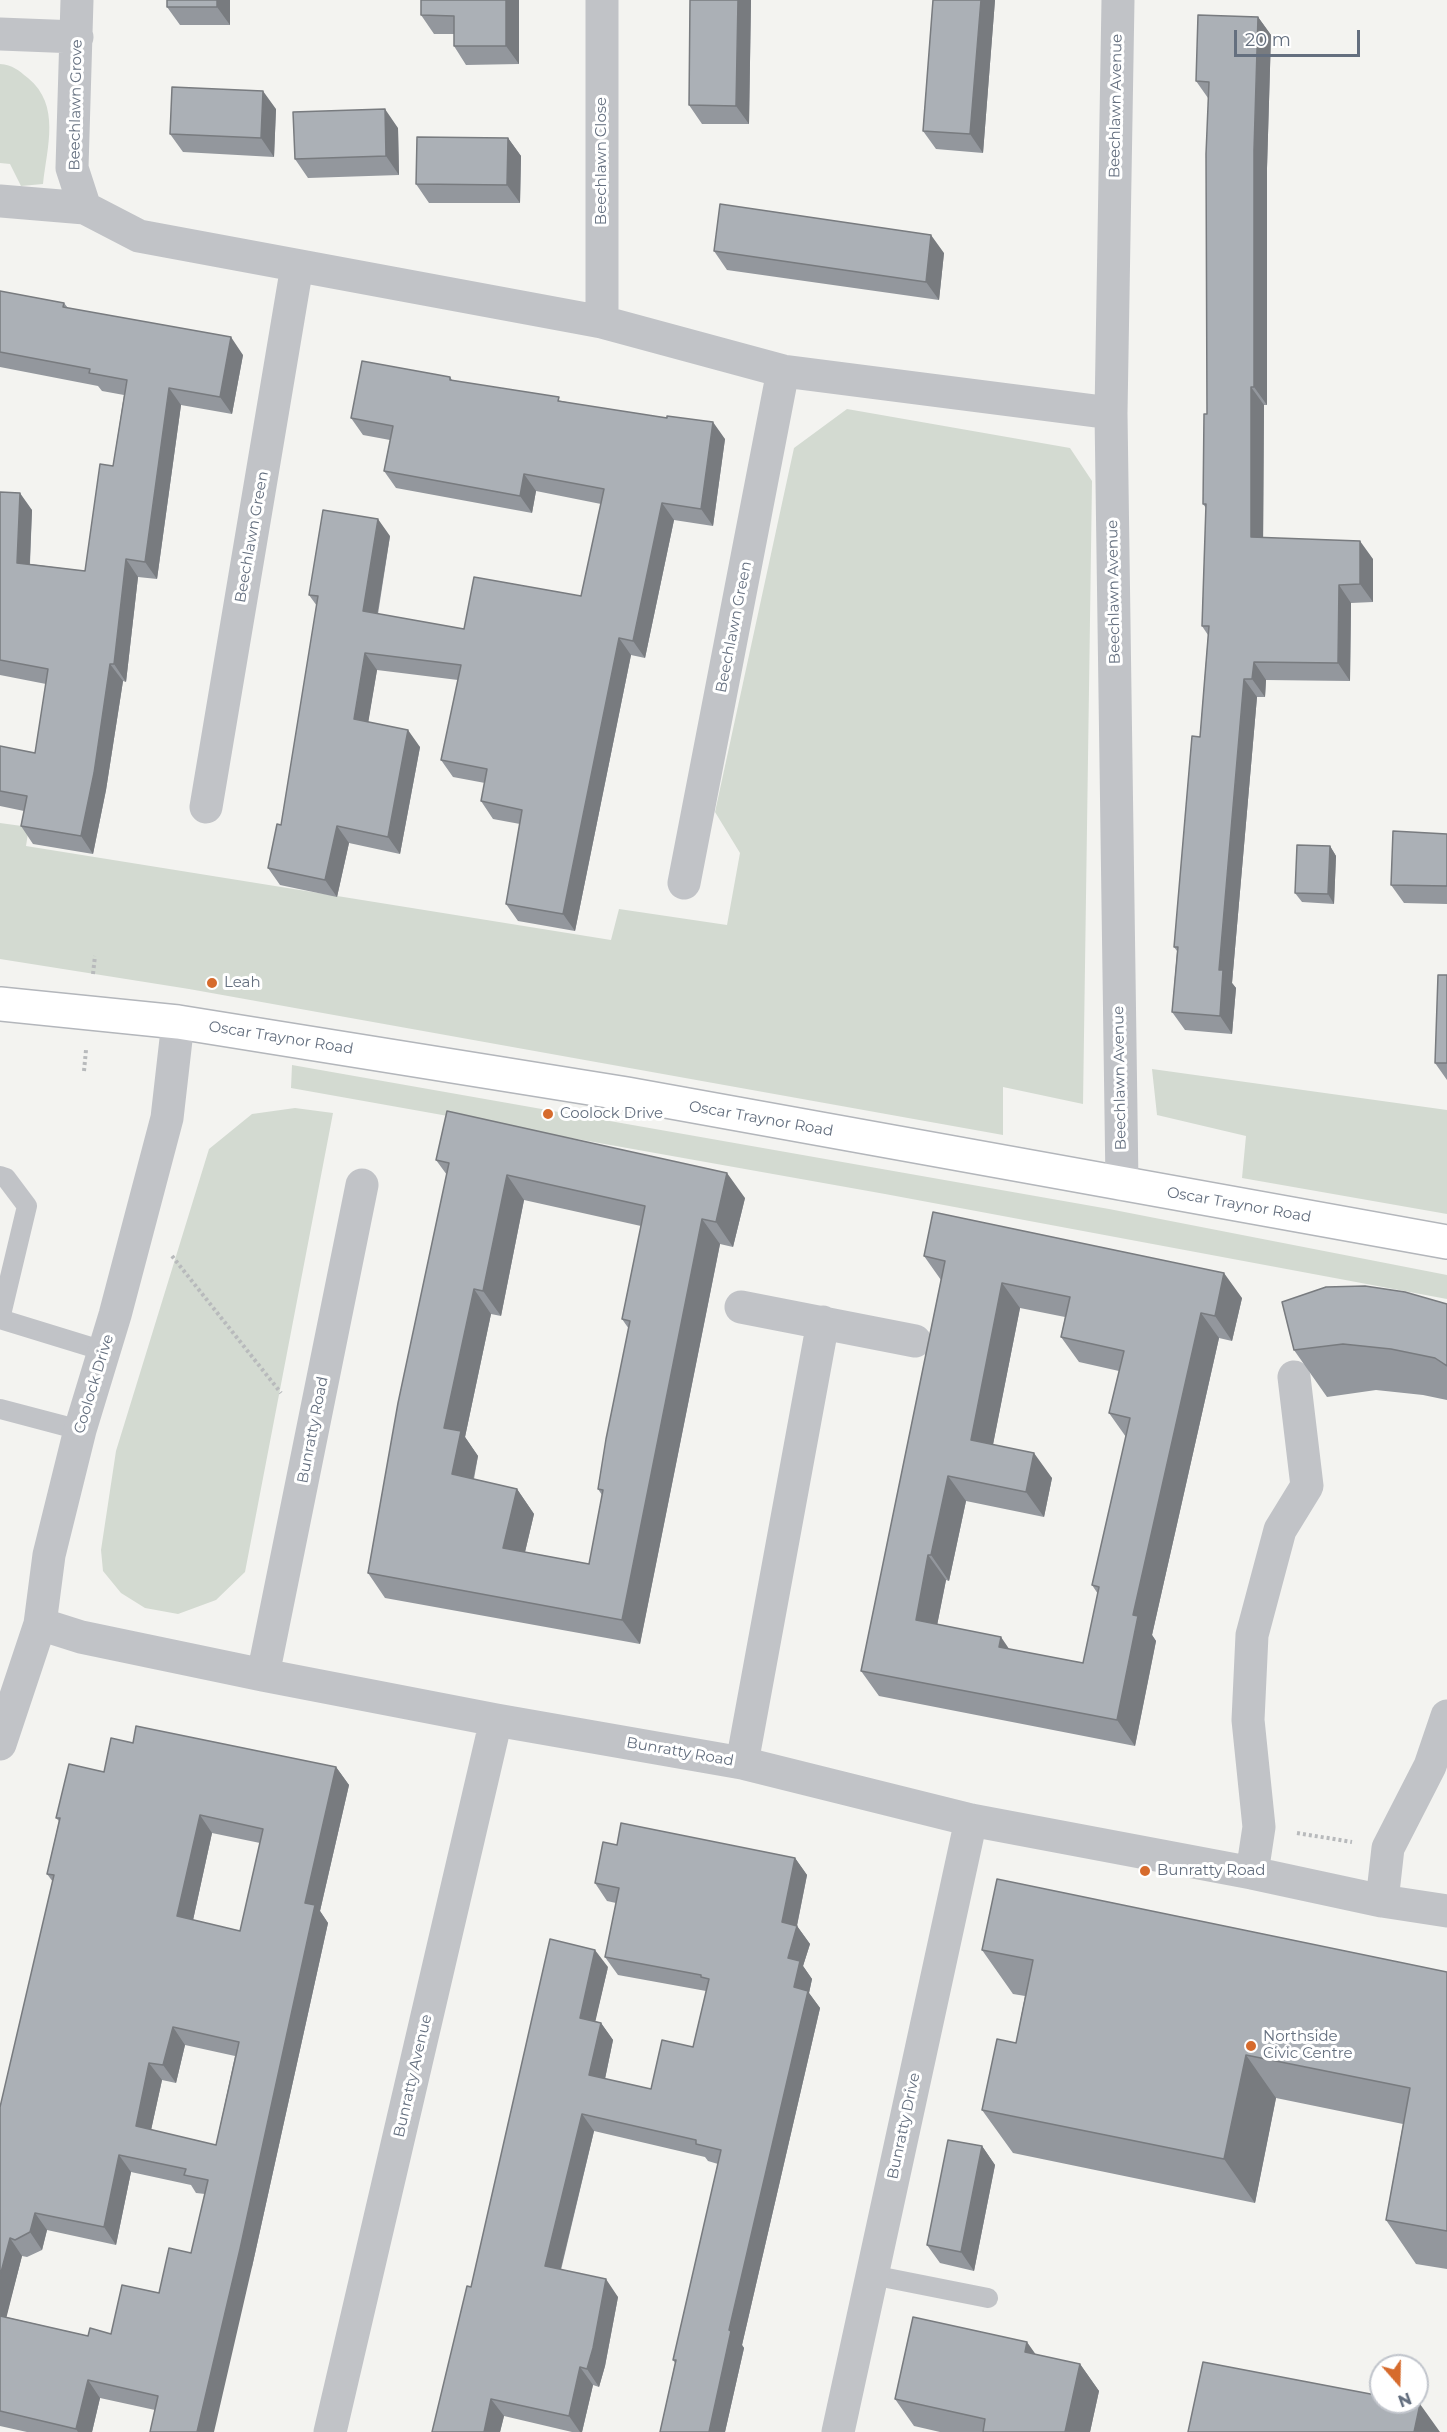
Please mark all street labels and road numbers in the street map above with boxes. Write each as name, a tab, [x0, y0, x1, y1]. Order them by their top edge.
street label: Beechlawn Avenue	[1106, 34, 1126, 178]
street label: Beechlawn Grove	[66, 39, 86, 171]
street label: Beechlawn Close	[593, 97, 611, 225]
street label: Beechlawn Green	[232, 470, 272, 604]
street label: Beechlawn Avenue	[1104, 520, 1124, 664]
street label: Beechlawn Green	[712, 560, 756, 694]
street label: Beechlawn Avenue	[1110, 1006, 1130, 1150]
street label: Oscar Traynor Road	[207, 1018, 355, 1058]
street label: Oscar Traynor Road	[687, 1097, 835, 1141]
street label: Oscar Traynor Road	[1165, 1183, 1313, 1227]
street label: Coolock Drive	[70, 1332, 118, 1436]
street label: Bunratty Road	[294, 1375, 332, 1485]
street label: Bunratty Road	[625, 1734, 735, 1770]
street label: Bunratty Avenue	[390, 2013, 436, 2139]
street label: Bunratty Drive	[884, 2071, 924, 2181]

